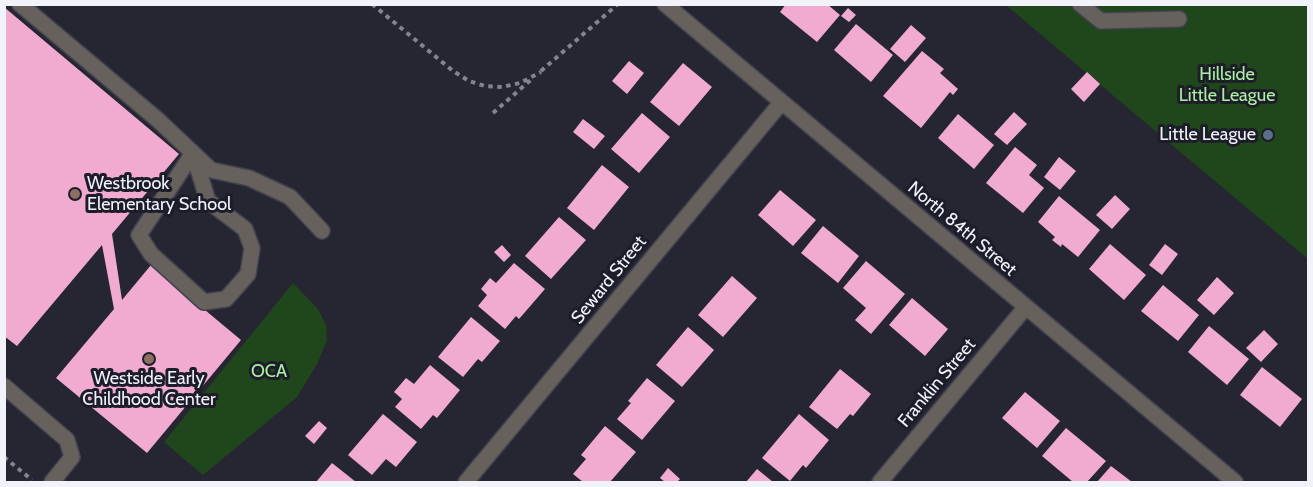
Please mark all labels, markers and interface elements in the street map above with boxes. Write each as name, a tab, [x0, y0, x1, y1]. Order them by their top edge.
park label: Hillside Little League	[1179, 64, 1275, 106]
place label: Little League	[1159, 124, 1256, 146]
marker: Little League	[1261, 128, 1275, 142]
place label: Westbrook Elementary School	[87, 173, 231, 216]
street label: North 84th Street	[903, 177, 1021, 281]
marker: Westbrook Elementary School	[68, 187, 82, 201]
street label: Seward Street	[567, 232, 651, 328]
street label: Franklin Street	[894, 334, 980, 432]
marker: Westside Early Childhood Center	[142, 352, 156, 366]
park label: OCA	[251, 361, 287, 383]
place label: Westside Early Childhood Center	[82, 368, 216, 410]

